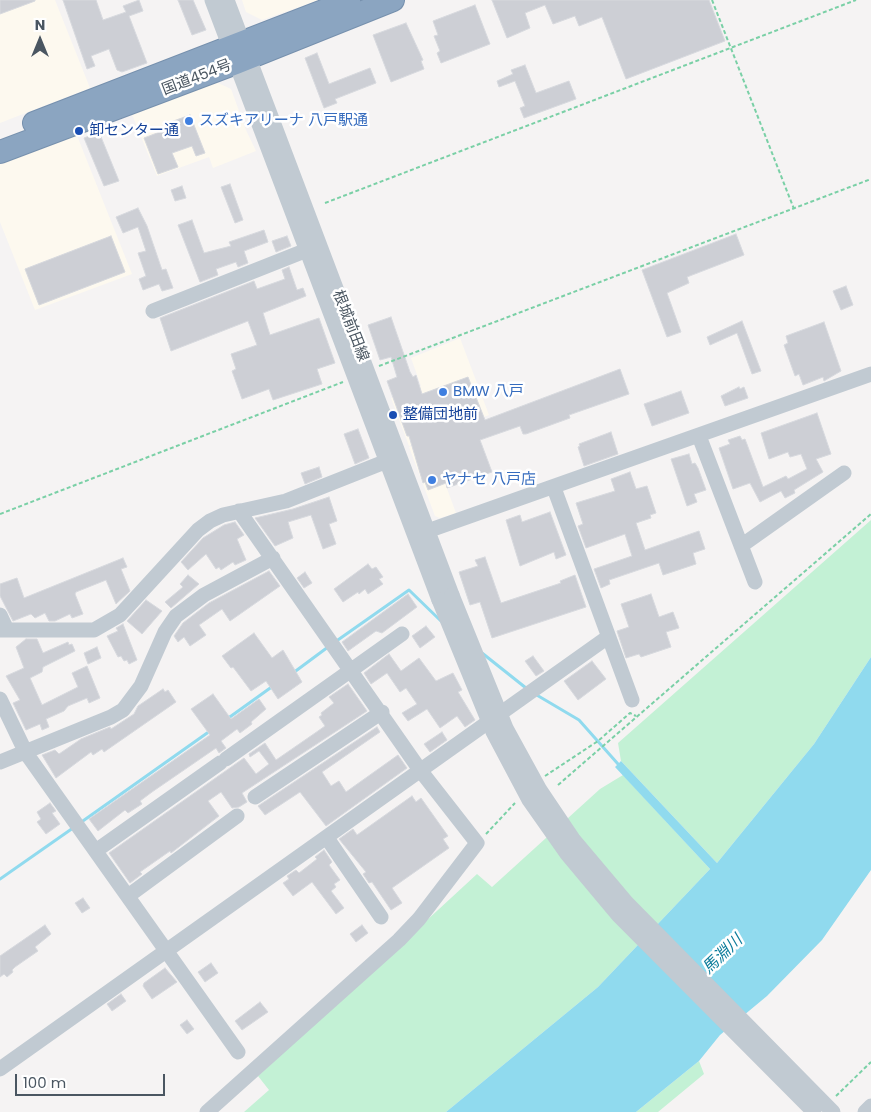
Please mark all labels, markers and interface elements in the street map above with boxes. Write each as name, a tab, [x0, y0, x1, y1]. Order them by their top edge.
north arrow	[15, 15, 65, 65]
text: N	[35, 15, 45, 35]
street label: 国道454号	[160, 56, 234, 100]
place label: スズキアリーナ 八戸駅通	[199, 112, 368, 130]
marker: スズキアリーナ 八戸駅通	[183, 115, 195, 127]
place label: 卸センター通	[89, 122, 179, 140]
marker: 卸センター通	[73, 125, 85, 137]
street label: 根城前田線	[328, 288, 372, 364]
place label: BMW 八戸	[453, 383, 524, 401]
marker: BMW 八戸	[437, 386, 449, 398]
place label: 整備団地前	[403, 406, 478, 424]
marker: 整備団地前	[387, 409, 399, 421]
place label: ヤナセ 八戸店	[442, 471, 536, 489]
marker: ヤナセ 八戸店	[426, 474, 438, 486]
water label: 馬淵川	[699, 931, 747, 979]
scale bar	[18, 1064, 168, 1096]
text: 100 m	[23, 1072, 66, 1093]

